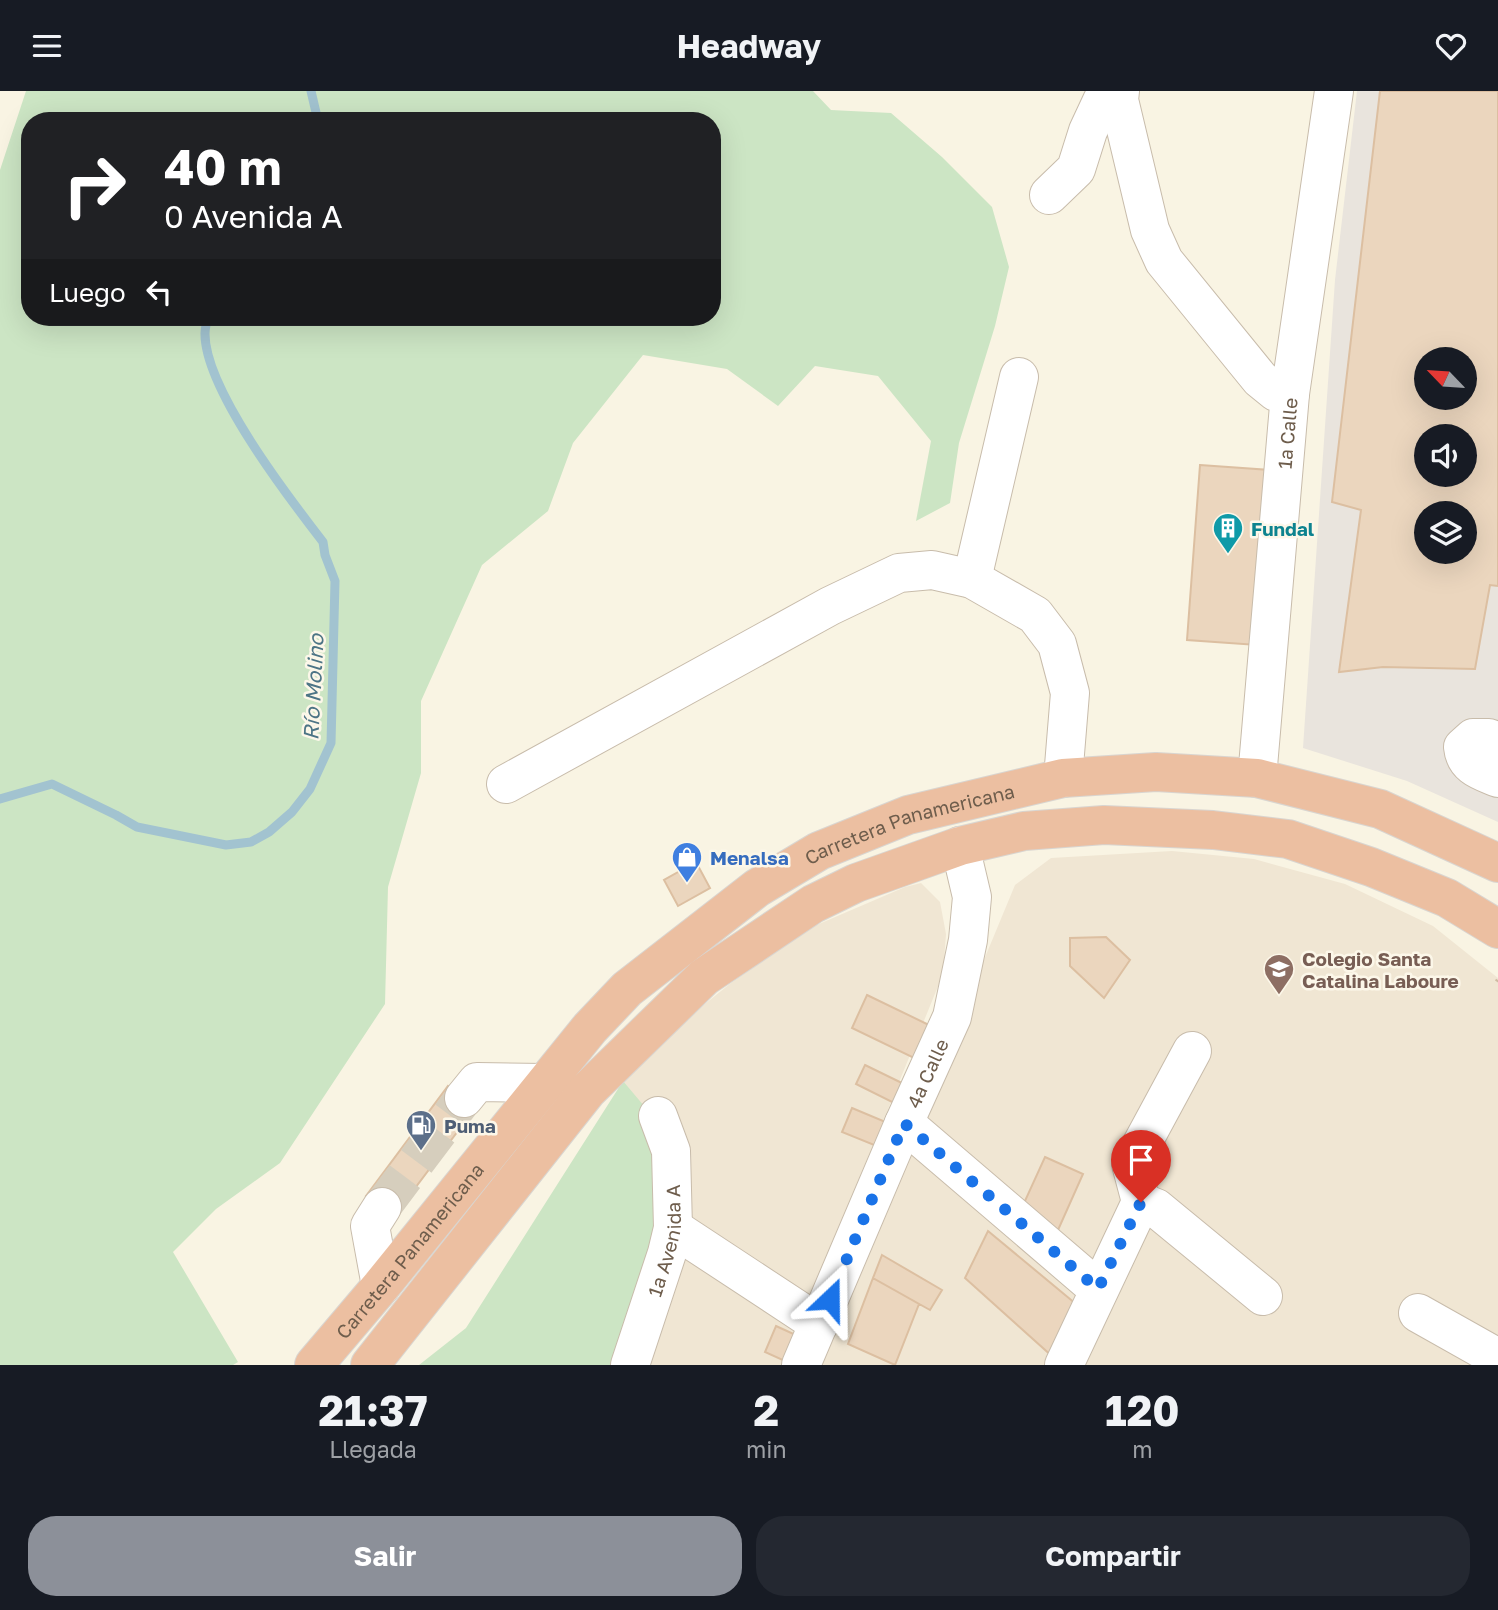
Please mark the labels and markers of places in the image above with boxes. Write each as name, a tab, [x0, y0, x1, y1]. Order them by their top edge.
building icon: Fundal	[1211, 511, 1245, 555]
place label: Fundal	[1251, 517, 1314, 540]
shop icon: Menalsa	[670, 840, 704, 884]
place label: Menalsa	[710, 846, 789, 869]
place label: Colegio Santa Catalina Laboure	[1302, 947, 1459, 992]
school or university icon: Colegio Santa Catalina Laboure	[1262, 952, 1296, 996]
fuel station icon: Puma	[404, 1108, 438, 1152]
place label: Puma	[444, 1114, 496, 1137]
pin	[1111, 1130, 1171, 1202]

